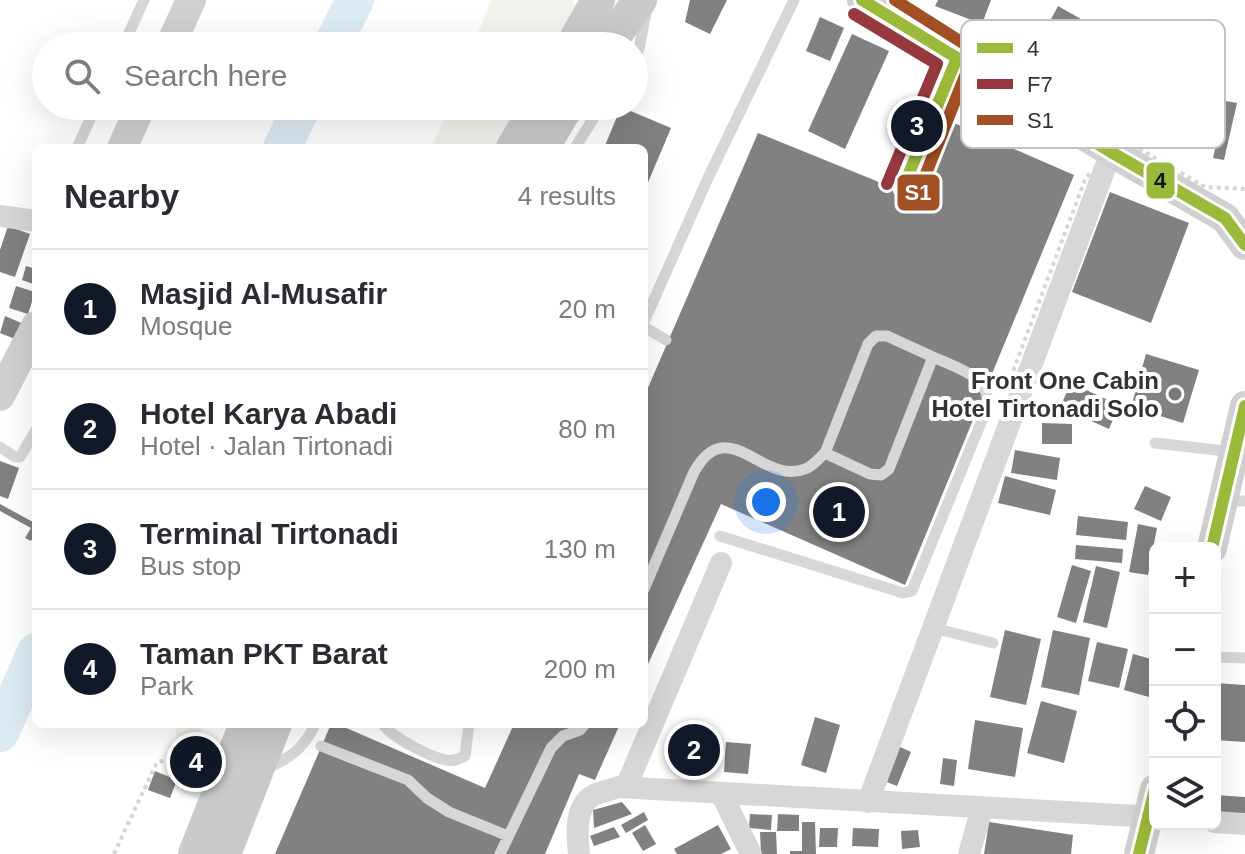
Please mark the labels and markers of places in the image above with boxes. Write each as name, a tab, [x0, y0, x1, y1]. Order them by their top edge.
pin: 3	[891, 96, 943, 156]
place label: Front One Cabin Hotel Tirtonadi Solo	[931, 367, 1159, 422]
marker: Front One Cabin Hotel Tirtonadi Solo	[1166, 385, 1184, 403]
pin: 1	[813, 482, 865, 542]
pin: 2	[668, 720, 720, 780]
pin: 4	[170, 732, 222, 792]

